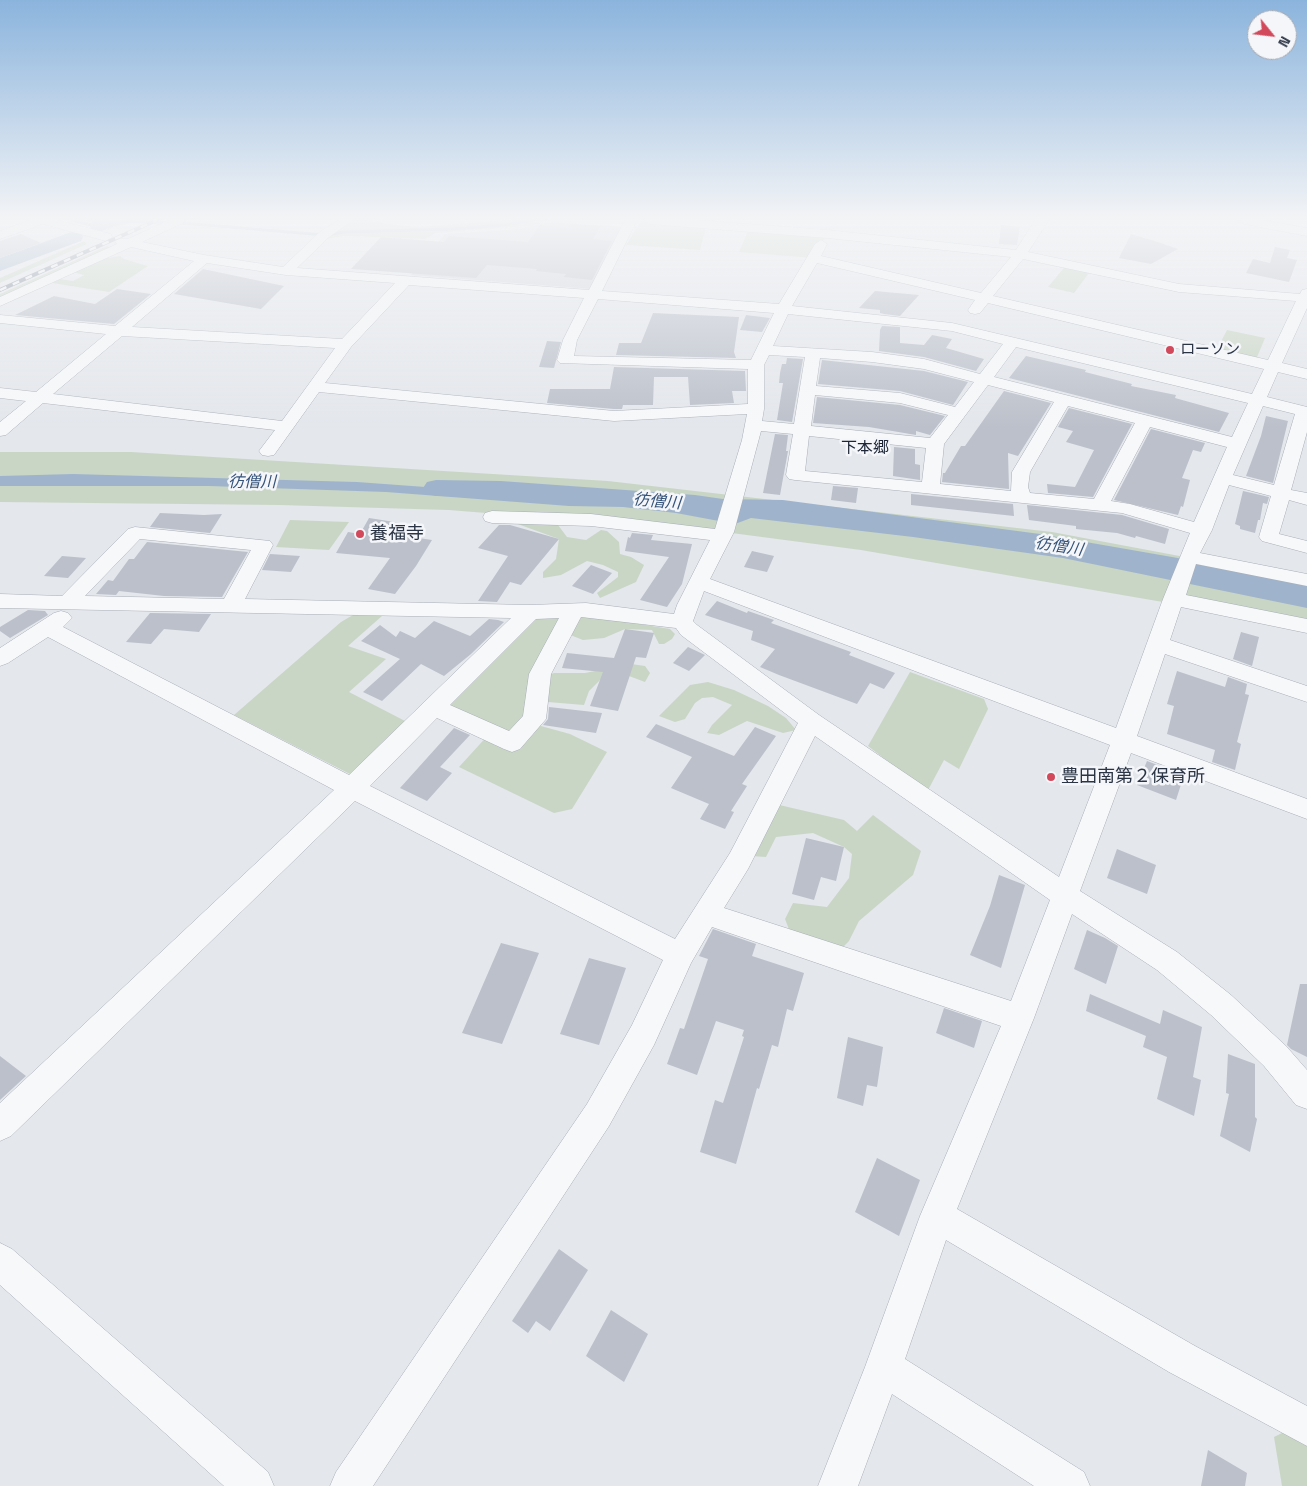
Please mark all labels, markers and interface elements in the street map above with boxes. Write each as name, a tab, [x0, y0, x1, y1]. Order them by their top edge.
north arrow	[1247, 10, 1297, 60]
text: N	[1274, 33, 1294, 50]
place label: ローソン	[1180, 341, 1240, 359]
marker: ローソン	[1164, 344, 1176, 356]
district label: 下本郷	[841, 439, 889, 459]
water label: 彷僧川	[228, 473, 276, 493]
water label: 彷僧川	[632, 490, 682, 514]
place label: 養福寺	[370, 523, 424, 545]
marker: 養福寺	[354, 528, 366, 540]
water label: 彷僧川	[1034, 534, 1084, 560]
place label: 豊田南第２保育所	[1061, 766, 1205, 788]
marker: 豊田南第２保育所	[1045, 771, 1057, 783]

